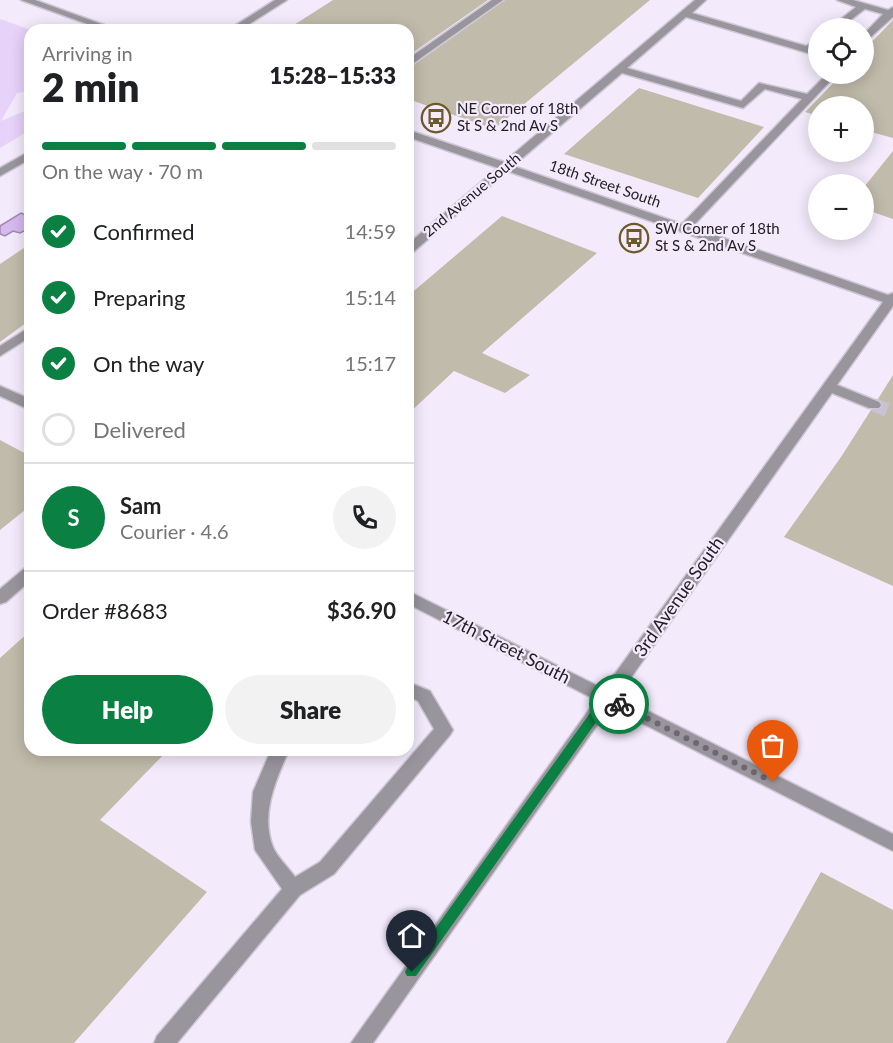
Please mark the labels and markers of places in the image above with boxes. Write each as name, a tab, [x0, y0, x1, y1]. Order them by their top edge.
place label: NE Corner of 18th St S & 2nd Av S	[457, 99, 578, 134]
bus stop icon: NE Corner of 18th St S & 2nd Av S	[420, 102, 452, 134]
place label: SW Corner of 18th St S & 2nd Av S	[655, 219, 780, 254]
bus stop icon: SW Corner of 18th St S & 2nd Av S	[618, 222, 650, 254]
pin	[747, 720, 798, 782]
pin	[386, 910, 437, 972]

